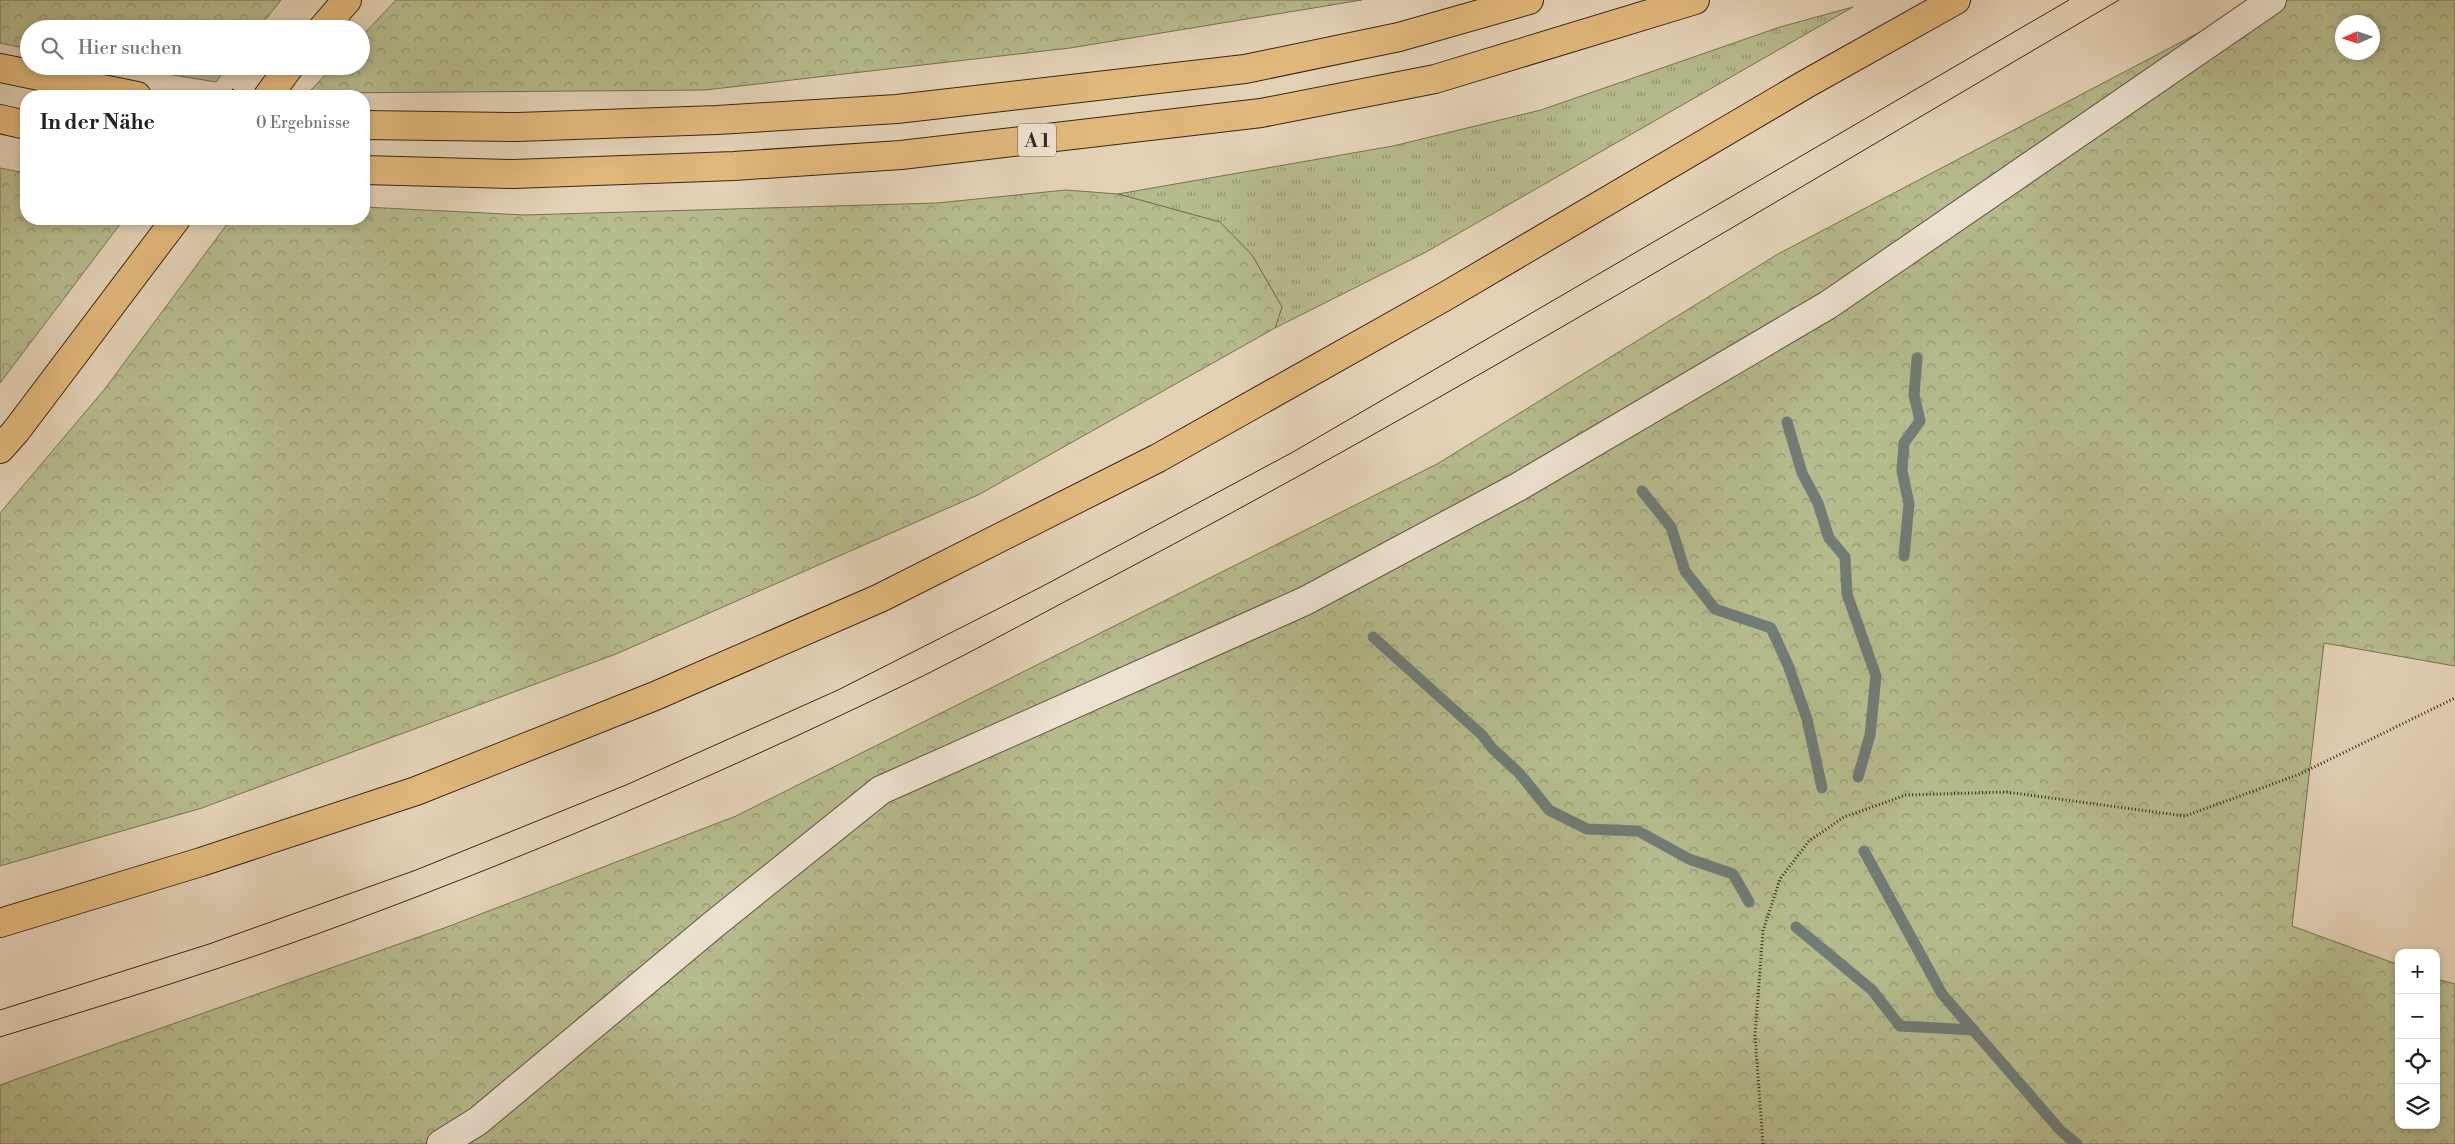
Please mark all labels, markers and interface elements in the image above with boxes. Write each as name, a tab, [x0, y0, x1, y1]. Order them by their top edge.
north arrow	[2335, 15, 2380, 60]
search box	[20, 20, 370, 75]
icon: search	[38, 34, 66, 62]
text: Hier suchen	[78, 36, 182, 60]
text: In der Nähe	[40, 110, 155, 136]
text: 0 Ergebnisse	[256, 113, 350, 133]
road number: A 1	[1018, 124, 1056, 156]
map controls	[2395, 949, 2440, 1129]
button: +	[2395, 949, 2440, 994]
button: −	[2395, 994, 2440, 1039]
button: locate	[2395, 1039, 2440, 1084]
button: layers	[2395, 1084, 2440, 1129]

